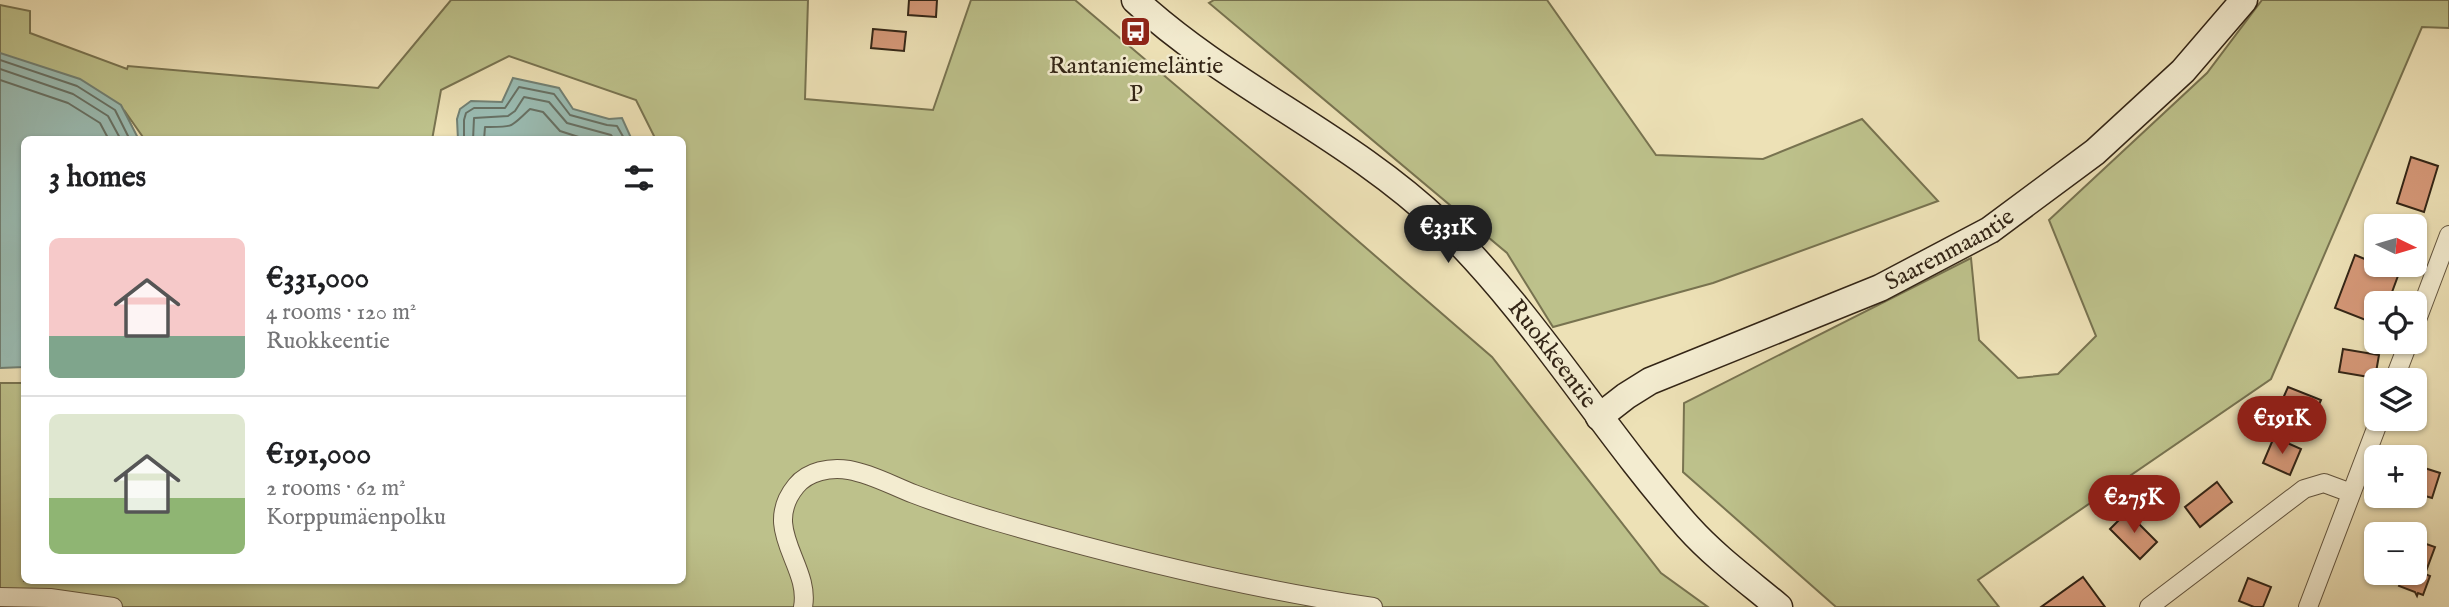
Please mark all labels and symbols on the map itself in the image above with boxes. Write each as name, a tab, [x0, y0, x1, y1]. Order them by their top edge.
bus stop icon: Rantaniemeläntie P	[1119, 15, 1153, 49]
place label: Rantaniemeläntie P	[1049, 51, 1223, 110]
street label: Saarenmaantie	[1880, 202, 2021, 298]
pin: €331K	[1399, 205, 1497, 265]
north arrow	[2364, 214, 2427, 276]
street label: Ruokkeentie	[1501, 293, 1604, 415]
pin: €191K	[2233, 396, 2331, 456]
pin: €275K	[2085, 476, 2183, 535]

